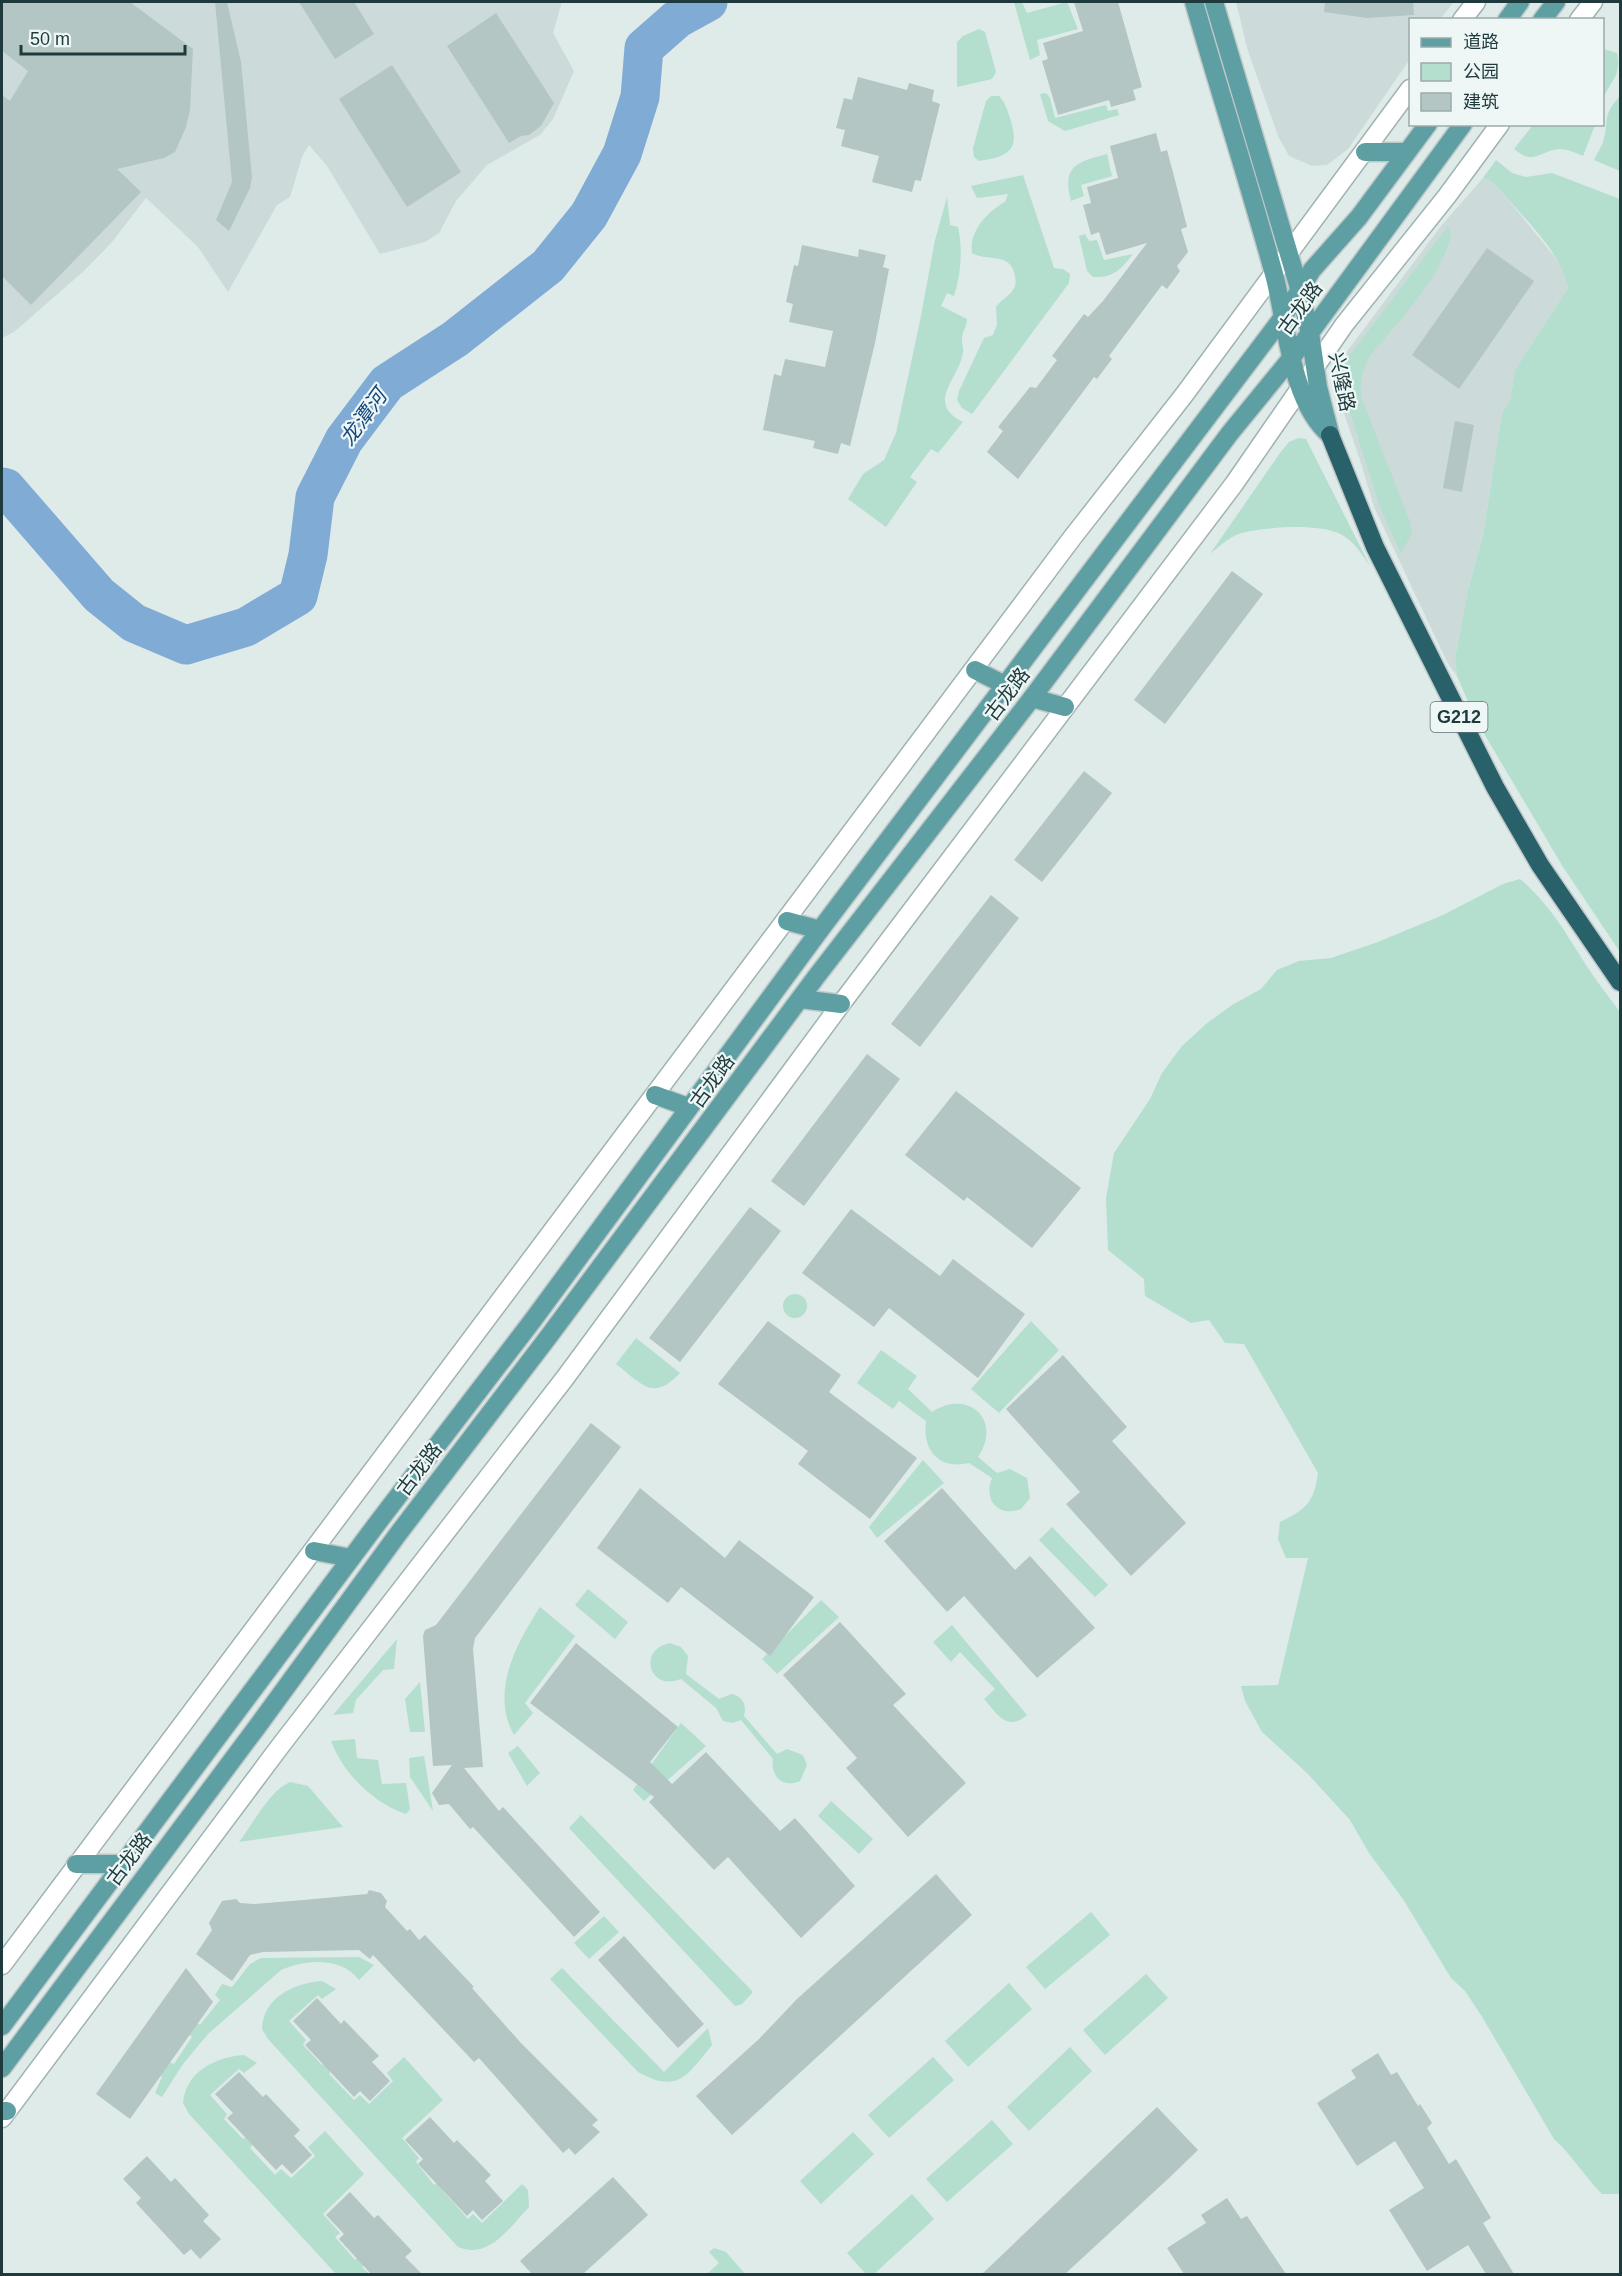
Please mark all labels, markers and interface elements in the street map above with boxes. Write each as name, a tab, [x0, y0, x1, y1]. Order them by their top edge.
scale bar	[21, 18, 184, 56]
legend	[1409, 18, 1604, 126]
text: 50 m	[30, 29, 70, 49]
text: 道路	[1463, 32, 1499, 52]
text: 公园	[1463, 62, 1499, 82]
text: 建筑	[1463, 92, 1499, 112]
street label: 古龙路	[1273, 277, 1327, 339]
street label: 兴隆路	[1325, 350, 1359, 414]
water label: 龙潭河	[335, 382, 393, 449]
street label: 古龙路	[980, 663, 1034, 725]
road number: G212	[1430, 702, 1488, 732]
street label: 古龙路	[685, 1050, 739, 1112]
street label: 古龙路	[392, 1438, 446, 1500]
street label: 古龙路	[102, 1828, 156, 1890]

